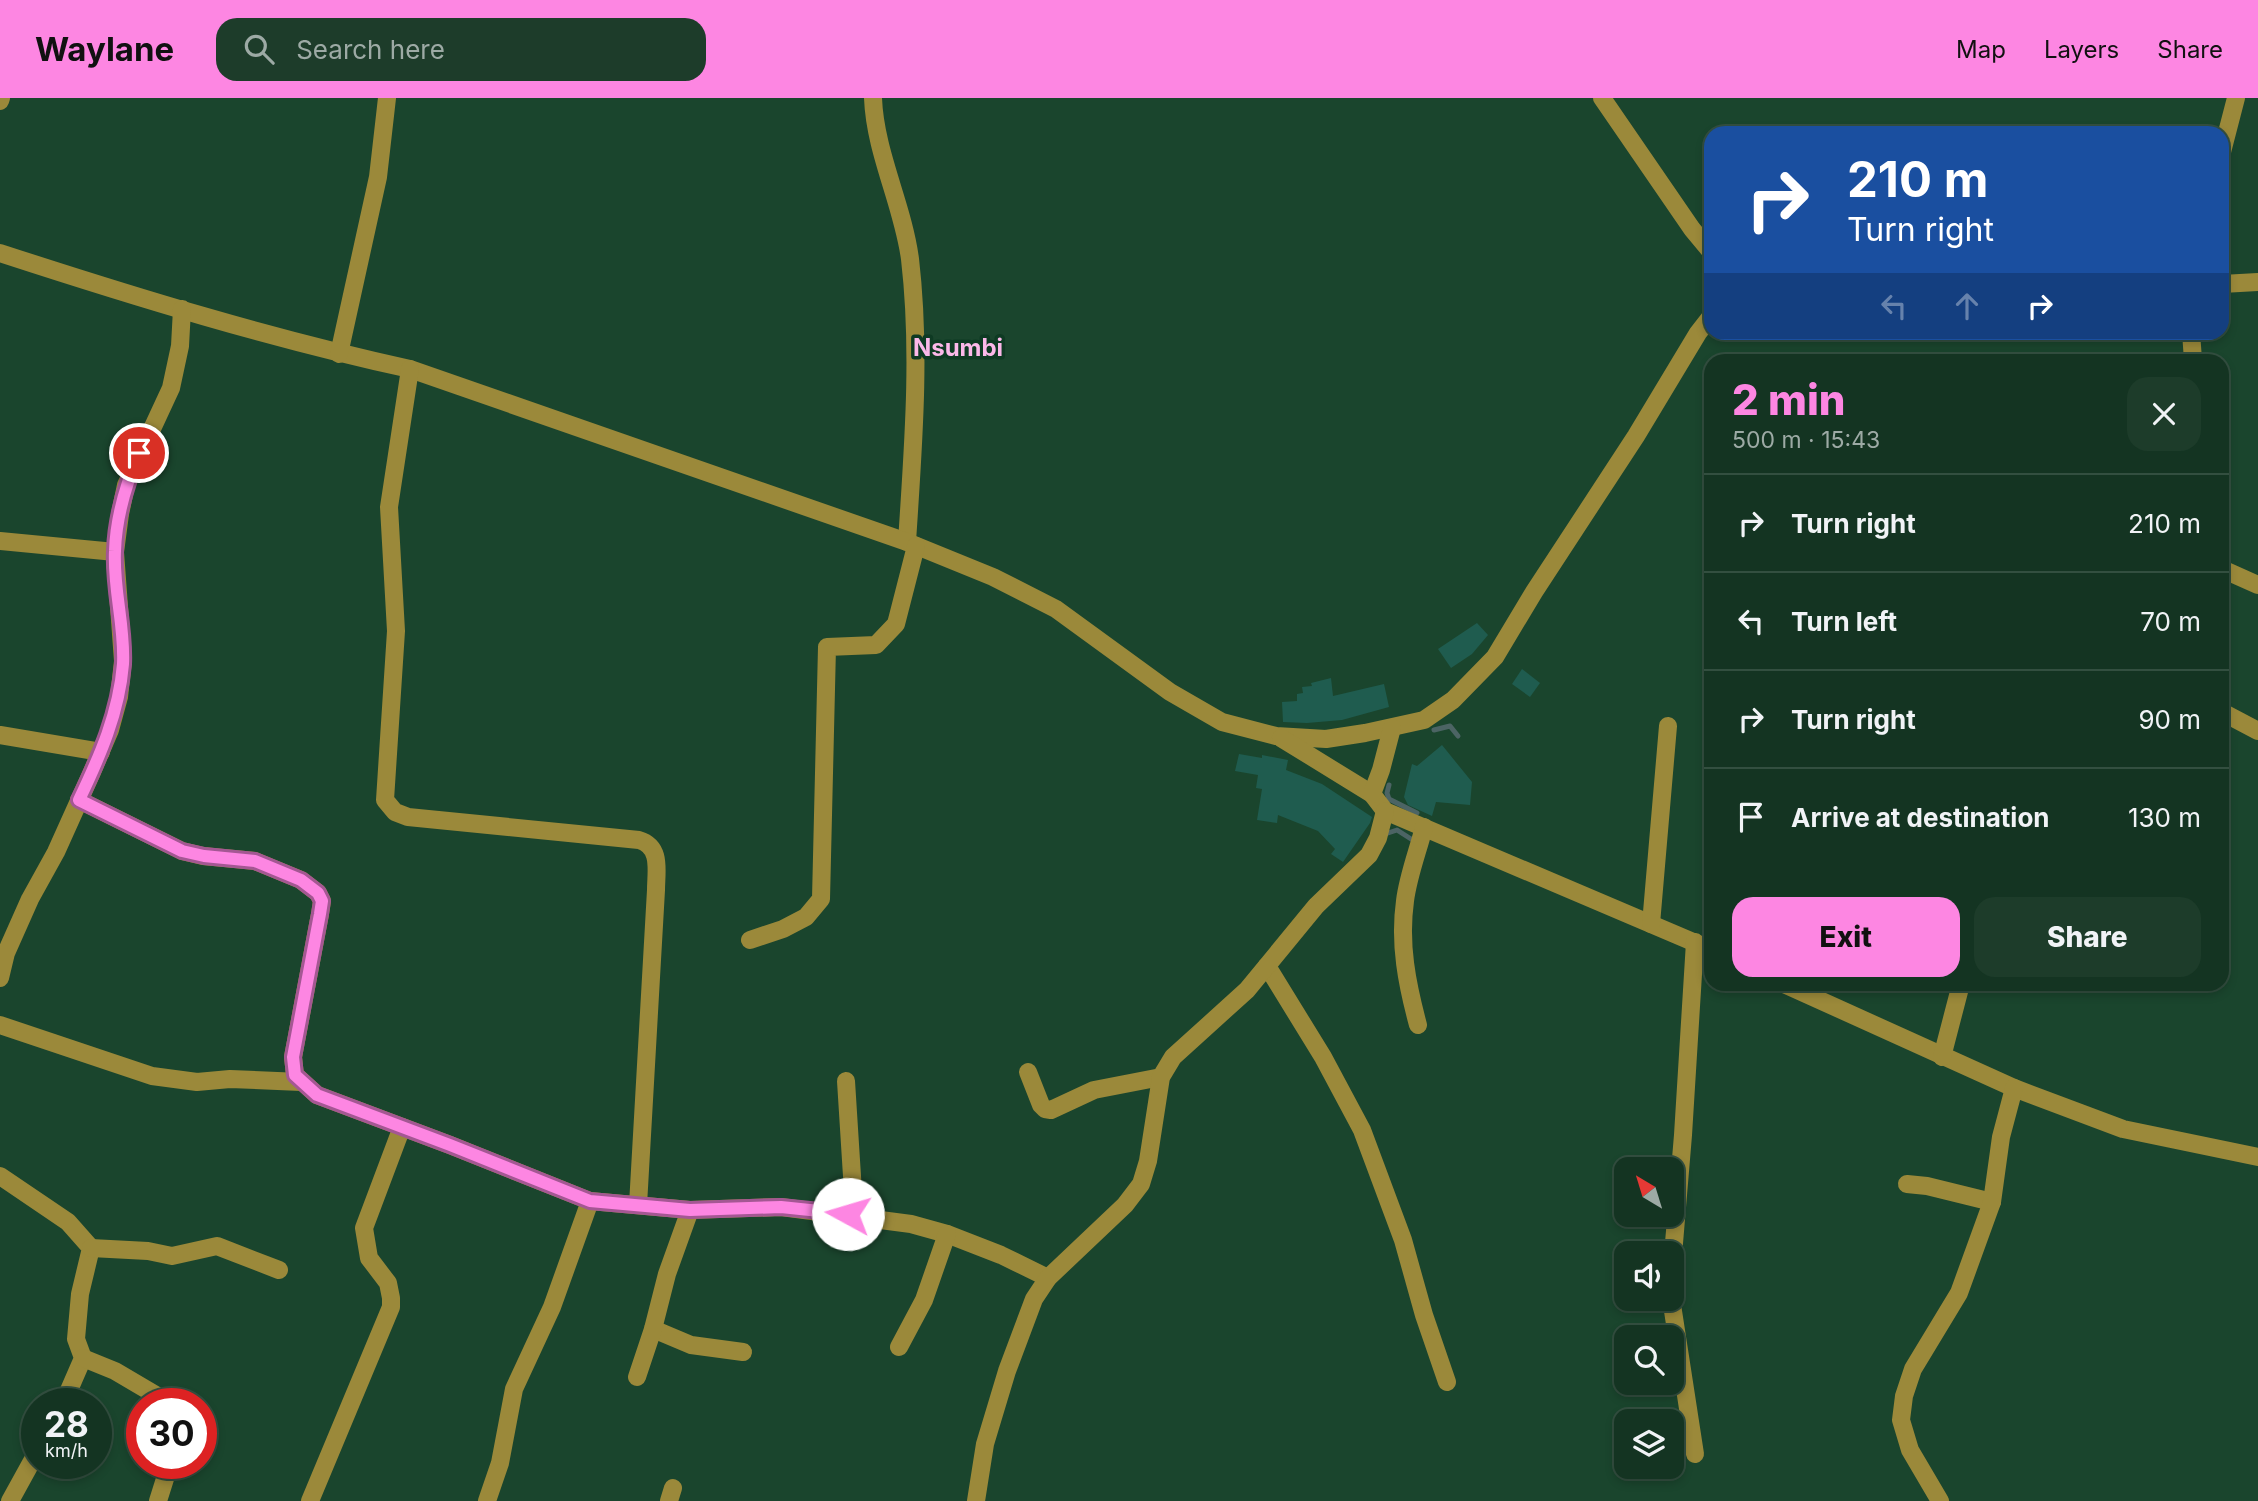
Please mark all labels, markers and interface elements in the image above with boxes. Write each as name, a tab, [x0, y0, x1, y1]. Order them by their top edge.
search box	[216, 18, 706, 81]
text: Waylane	[35, 29, 174, 69]
icon: search	[240, 30, 278, 68]
text: Search here	[296, 34, 445, 65]
text: Map	[1956, 35, 2006, 64]
text: Layers	[2044, 35, 2119, 64]
text: Share	[2157, 35, 2223, 64]
text: 210 m	[1847, 150, 1988, 209]
icon: right	[1732, 154, 1823, 245]
text: Turn right	[1847, 210, 1994, 249]
icon: left	[1875, 287, 1913, 325]
icon: ahead	[1948, 287, 1986, 325]
icon: right	[2021, 287, 2059, 325]
district label: Nsumbi	[913, 333, 1003, 362]
text: 2 min	[1732, 374, 1846, 425]
button: close	[2127, 377, 2201, 451]
pin	[109, 423, 169, 483]
text: 500 m · 15:43	[1732, 426, 1880, 454]
icon: arrive	[120, 434, 158, 472]
icon: right	[1732, 504, 1770, 542]
text: Turn right	[1791, 508, 1916, 539]
text: 210 m	[2128, 508, 2201, 539]
icon: left	[1732, 602, 1770, 640]
text: Turn left	[1791, 606, 1897, 637]
text: 70 m	[2140, 606, 2201, 637]
icon: right	[1732, 700, 1770, 738]
text: Turn right	[1791, 704, 1916, 735]
text: 90 m	[2138, 704, 2201, 735]
icon: arrive	[1732, 798, 1770, 836]
text: Arrive at destination	[1791, 802, 2050, 833]
text: 130 m	[2128, 802, 2201, 833]
button: Exit	[1732, 897, 1960, 977]
button: Share	[1974, 897, 2201, 977]
north arrow	[1614, 1157, 1684, 1227]
map controls	[1614, 1157, 1684, 1479]
position arrow	[811, 1177, 885, 1251]
button: sound	[1614, 1241, 1684, 1311]
button: search	[1614, 1325, 1684, 1395]
speed limit sign: 30	[126, 1388, 217, 1479]
text: 28	[44, 1403, 89, 1445]
button: layers	[1614, 1409, 1684, 1479]
text: km/h	[45, 1440, 88, 1461]

